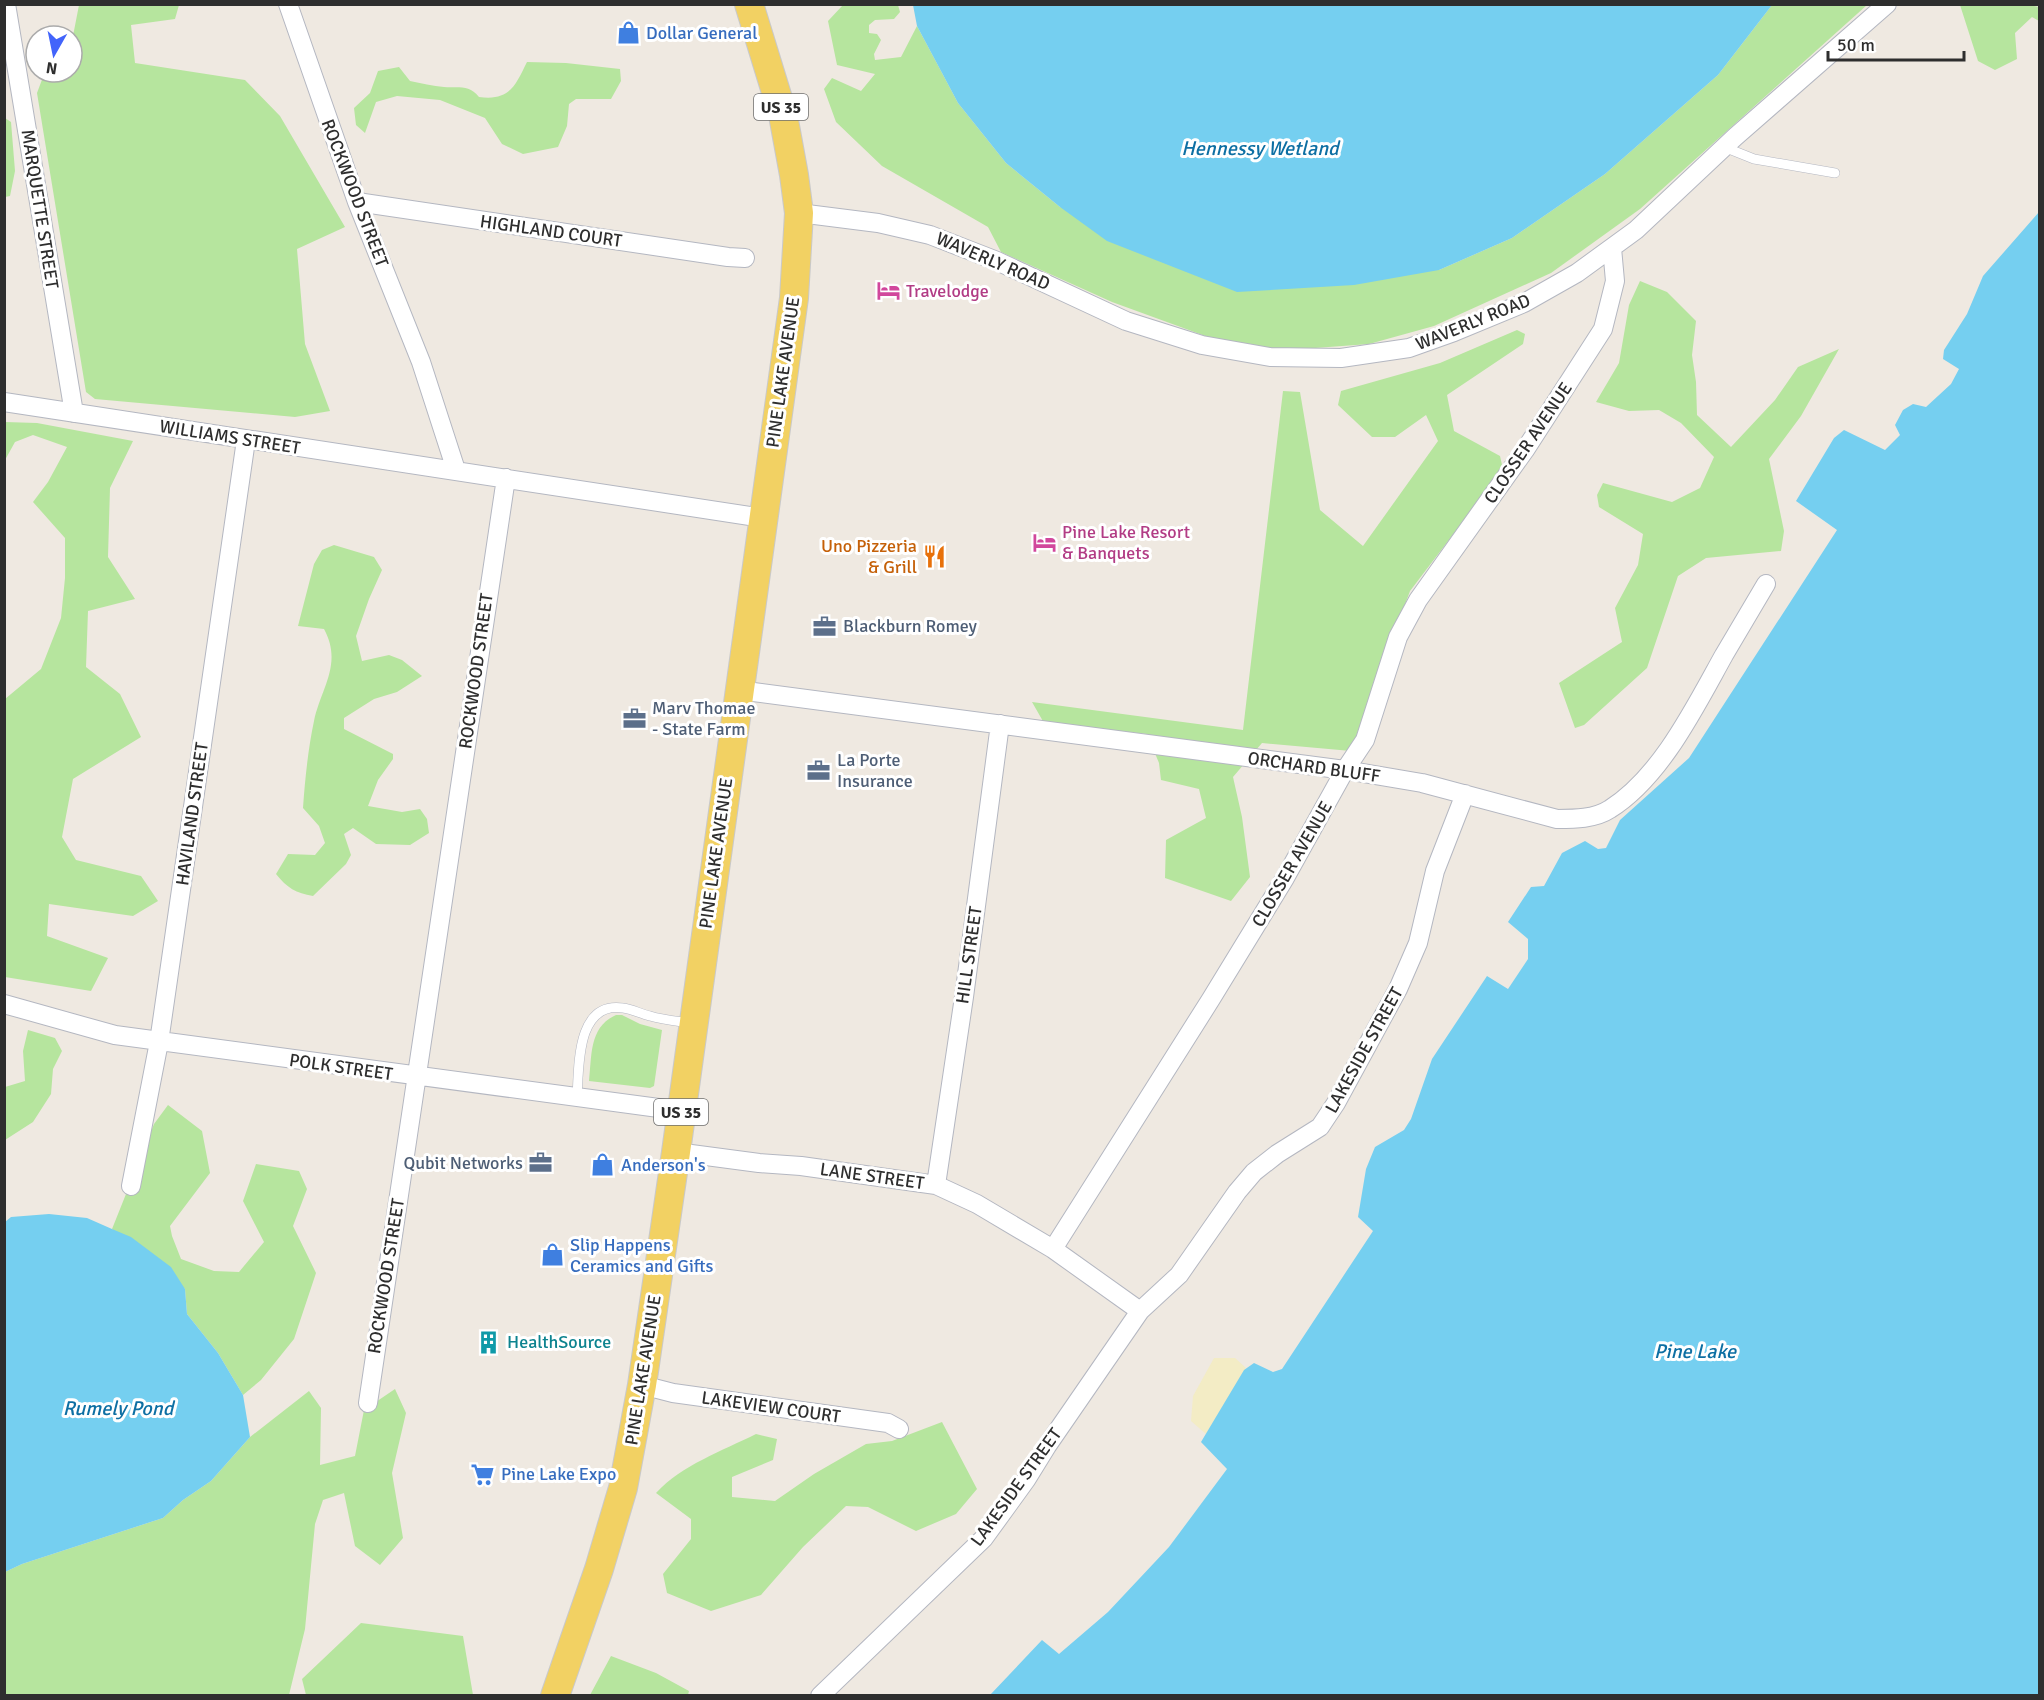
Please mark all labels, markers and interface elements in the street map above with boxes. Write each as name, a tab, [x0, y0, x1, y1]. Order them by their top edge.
shop icon: Dollar General	[615, 20, 641, 46]
place label: Dollar General	[646, 22, 757, 44]
north arrow	[24, 24, 84, 84]
scale bar	[1828, 24, 1964, 62]
text: 50 m	[1837, 34, 1875, 56]
text: N	[45, 57, 59, 79]
road number: US 35	[754, 94, 808, 120]
street label: ROCKWOOD STREET	[317, 116, 393, 270]
street label: MARQUETTE STREET	[17, 128, 63, 290]
water label: Hennessy Wetland	[1181, 136, 1341, 161]
street label: HIGHLAND COURT	[479, 210, 624, 252]
street label: WAVERLY ROAD	[933, 227, 1053, 295]
hotel icon: Travelodge	[875, 278, 901, 304]
place label: Travelodge	[906, 280, 989, 302]
street label: WAVERLY ROAD	[1412, 289, 1534, 355]
street label: PINE LAKE AVENUE	[762, 295, 804, 449]
street label: CLOSSER AVENUE	[1479, 378, 1577, 508]
street label: WILLIAMS STREET	[158, 415, 302, 459]
place label: Pine Lake Resort & Banquets	[1062, 521, 1190, 564]
hotel icon: Pine Lake Resort & Banquets	[1031, 529, 1057, 555]
place label: Uno Pizzeria & Grill	[821, 535, 917, 578]
restaurant icon: Uno Pizzeria & Grill	[922, 543, 948, 569]
street label: ROCKWOOD STREET	[454, 592, 498, 750]
office icon: Blackburn Romey	[812, 613, 838, 639]
place label: Blackburn Romey	[843, 615, 978, 637]
place label: Marv Thomae - State Farm	[652, 697, 755, 740]
office icon: Marv Thomae - State Farm	[621, 705, 647, 731]
street label: HAVILAND STREET	[171, 741, 213, 887]
street label: ORCHARD BLUFF	[1246, 747, 1382, 787]
place label: La Porte Insurance	[837, 749, 913, 792]
office icon: La Porte Insurance	[806, 757, 832, 783]
street label: PINE LAKE AVENUE	[695, 776, 737, 930]
street label: CLOSSER AVENUE	[1247, 797, 1337, 931]
street label: HILL STREET	[951, 905, 987, 1005]
street label: LAKESIDE STREET	[1320, 983, 1408, 1117]
street label: POLK STREET	[288, 1049, 394, 1085]
road number: US 35	[654, 1099, 708, 1125]
office icon: Qubit Networks	[528, 1150, 554, 1176]
place label: Qubit Networks	[404, 1152, 523, 1174]
shop icon: Anderson's	[590, 1152, 616, 1178]
place label: Anderson's	[621, 1154, 706, 1176]
street label: LANE STREET	[818, 1158, 926, 1194]
street label: ROCKWOOD STREET	[363, 1197, 409, 1355]
place label: Slip Happens Ceramics and Gifts	[570, 1234, 713, 1277]
shop icon: Slip Happens Ceramics and Gifts	[539, 1242, 565, 1268]
street label: PINE LAKE AVENUE	[620, 1293, 666, 1447]
building icon: HealthSource	[476, 1329, 502, 1355]
place label: HealthSource	[507, 1331, 611, 1353]
water label: Pine Lake	[1654, 1339, 1737, 1364]
street label: LAKEVIEW COURT	[700, 1386, 842, 1428]
water label: Rumely Pond	[63, 1396, 176, 1421]
street label: LAKESIDE STREET	[966, 1424, 1066, 1550]
supermarket icon: Pine Lake Expo	[470, 1461, 496, 1487]
place label: Pine Lake Expo	[501, 1463, 616, 1485]

